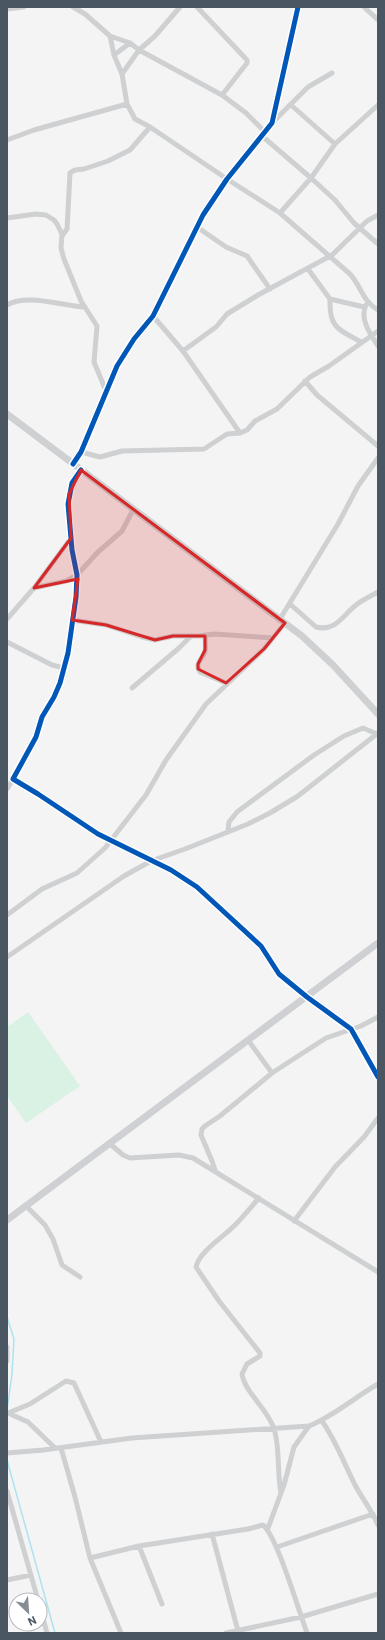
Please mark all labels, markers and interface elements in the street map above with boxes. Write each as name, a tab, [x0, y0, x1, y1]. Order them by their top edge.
north arrow	[8, 1592, 48, 1632]
text: N	[26, 1613, 38, 1628]

